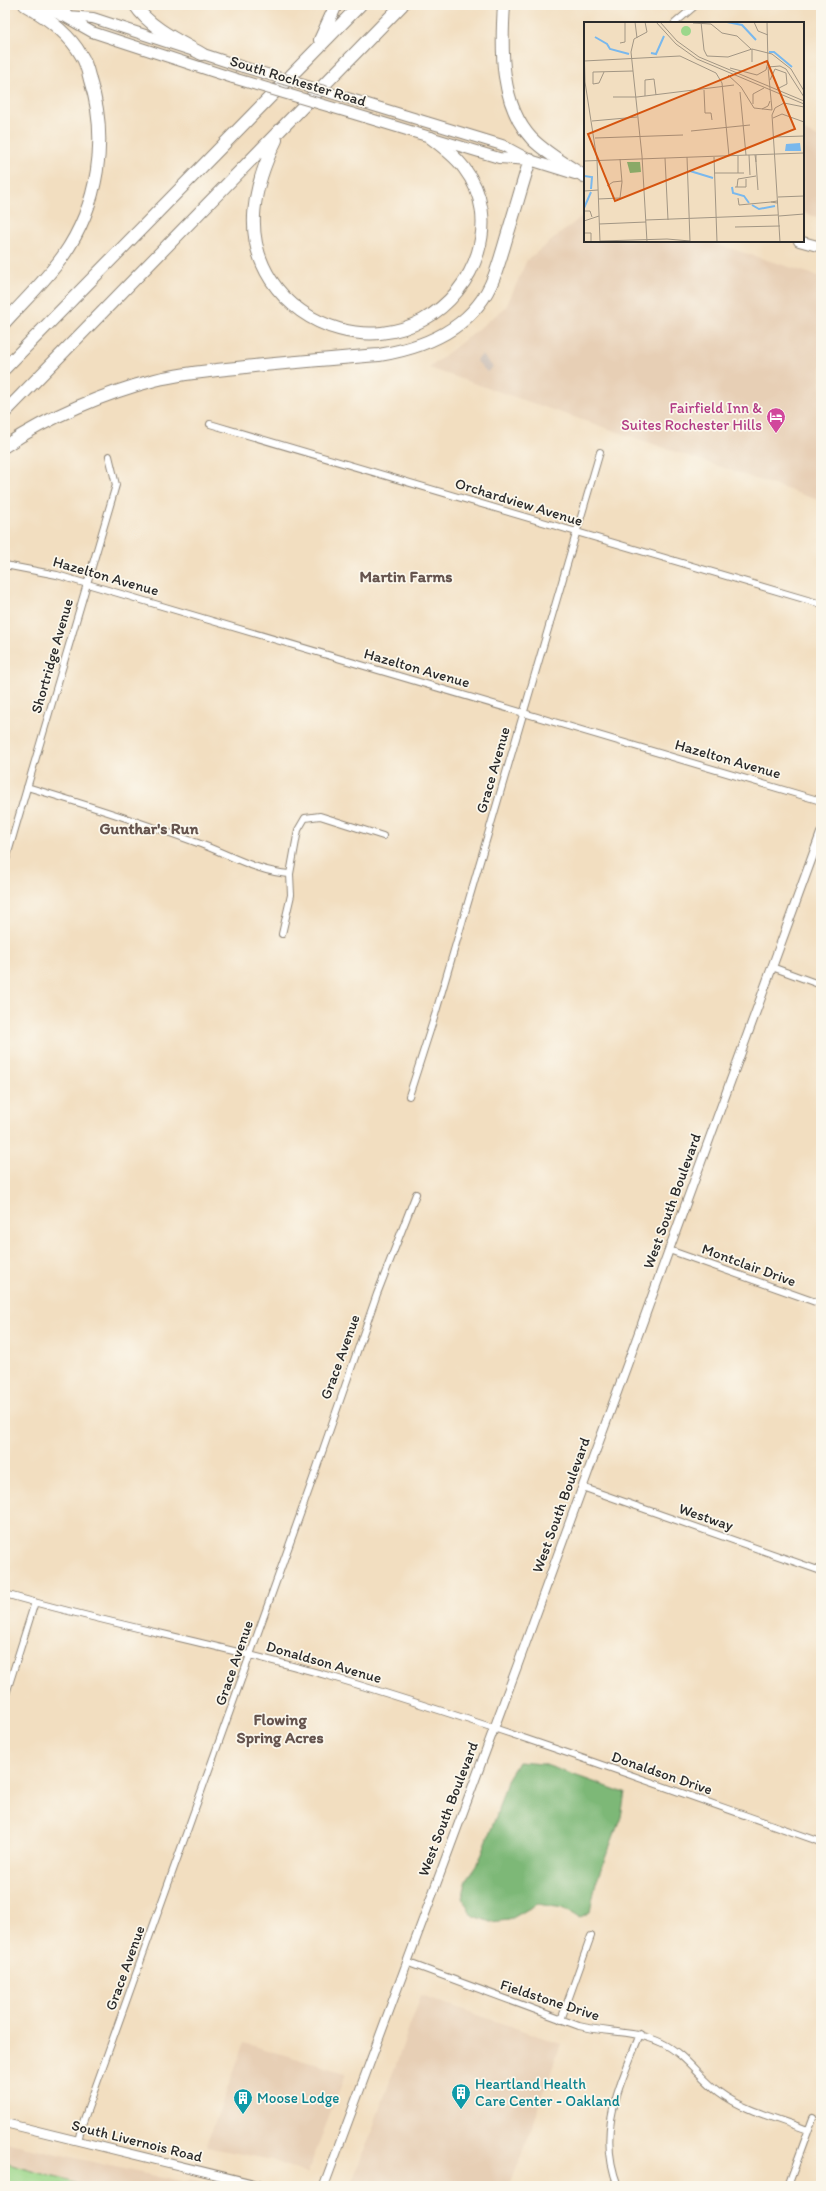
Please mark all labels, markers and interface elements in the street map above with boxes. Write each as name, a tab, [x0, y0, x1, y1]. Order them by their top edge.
inset map	[584, 22, 804, 242]
street label: South Rochester Road	[228, 52, 368, 110]
place label: Fairfield Inn & Suites Rochester Hills	[621, 399, 762, 434]
hotel icon: Fairfield Inn & Suites Rochester Hills	[765, 406, 787, 434]
street label: Orchardview Avenue	[453, 474, 585, 530]
street label: Hazelton Avenue	[51, 552, 161, 600]
district label: Martin Farms	[360, 567, 452, 586]
street label: Shortridge Avenue	[27, 597, 77, 715]
street label: Hazelton Avenue	[362, 644, 472, 692]
street label: Grace Avenue	[472, 725, 514, 815]
street label: Hazelton Avenue	[673, 735, 783, 783]
district label: Gunthar's Run	[100, 819, 199, 838]
street label: West South Boulevard	[639, 1131, 705, 1271]
street label: Montclair Drive	[699, 1240, 799, 1290]
street label: Grace Avenue	[316, 1312, 364, 1402]
street label: West South Boulevard	[528, 1435, 594, 1575]
street label: Westway	[676, 1499, 736, 1535]
street label: Grace Avenue	[211, 1618, 257, 1708]
street label: Donaldson Avenue	[264, 1637, 384, 1687]
district label: Flowing Spring Acres	[236, 1710, 324, 1748]
street label: West South Boulevard	[414, 1739, 482, 1879]
street label: Donaldson Drive	[609, 1747, 715, 1799]
street label: Grace Avenue	[101, 1923, 149, 2013]
street label: Fieldstone Drive	[498, 1975, 602, 2025]
place label: Heartland Health Care Center - Oakland	[475, 2075, 620, 2110]
building icon: Heartland Health Care Center - Oakland	[450, 2082, 472, 2110]
building icon: Moose Lodge	[232, 2087, 254, 2115]
place label: Moose Lodge	[257, 2089, 339, 2107]
street label: South Livernois Road	[70, 2116, 205, 2166]

